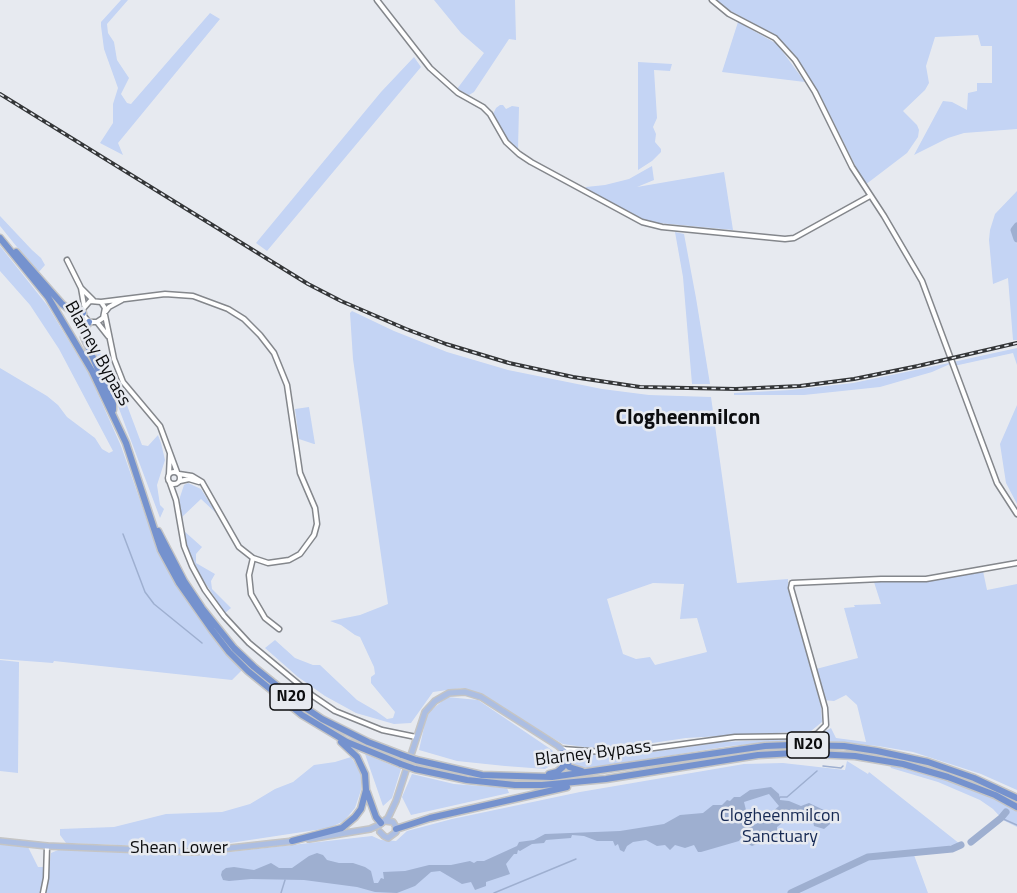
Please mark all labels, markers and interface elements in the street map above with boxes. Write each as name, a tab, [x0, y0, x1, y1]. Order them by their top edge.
street label: Blarney Bypass	[59, 298, 135, 410]
district label: Clogheenmilcon	[616, 406, 760, 432]
road number: N20	[270, 684, 312, 710]
road number: N20	[787, 732, 829, 758]
street label: Blarney Bypass	[534, 736, 652, 772]
park label: Clogheenmilcon Sanctuary	[720, 806, 840, 848]
street label: Shean Lower	[130, 838, 228, 860]

